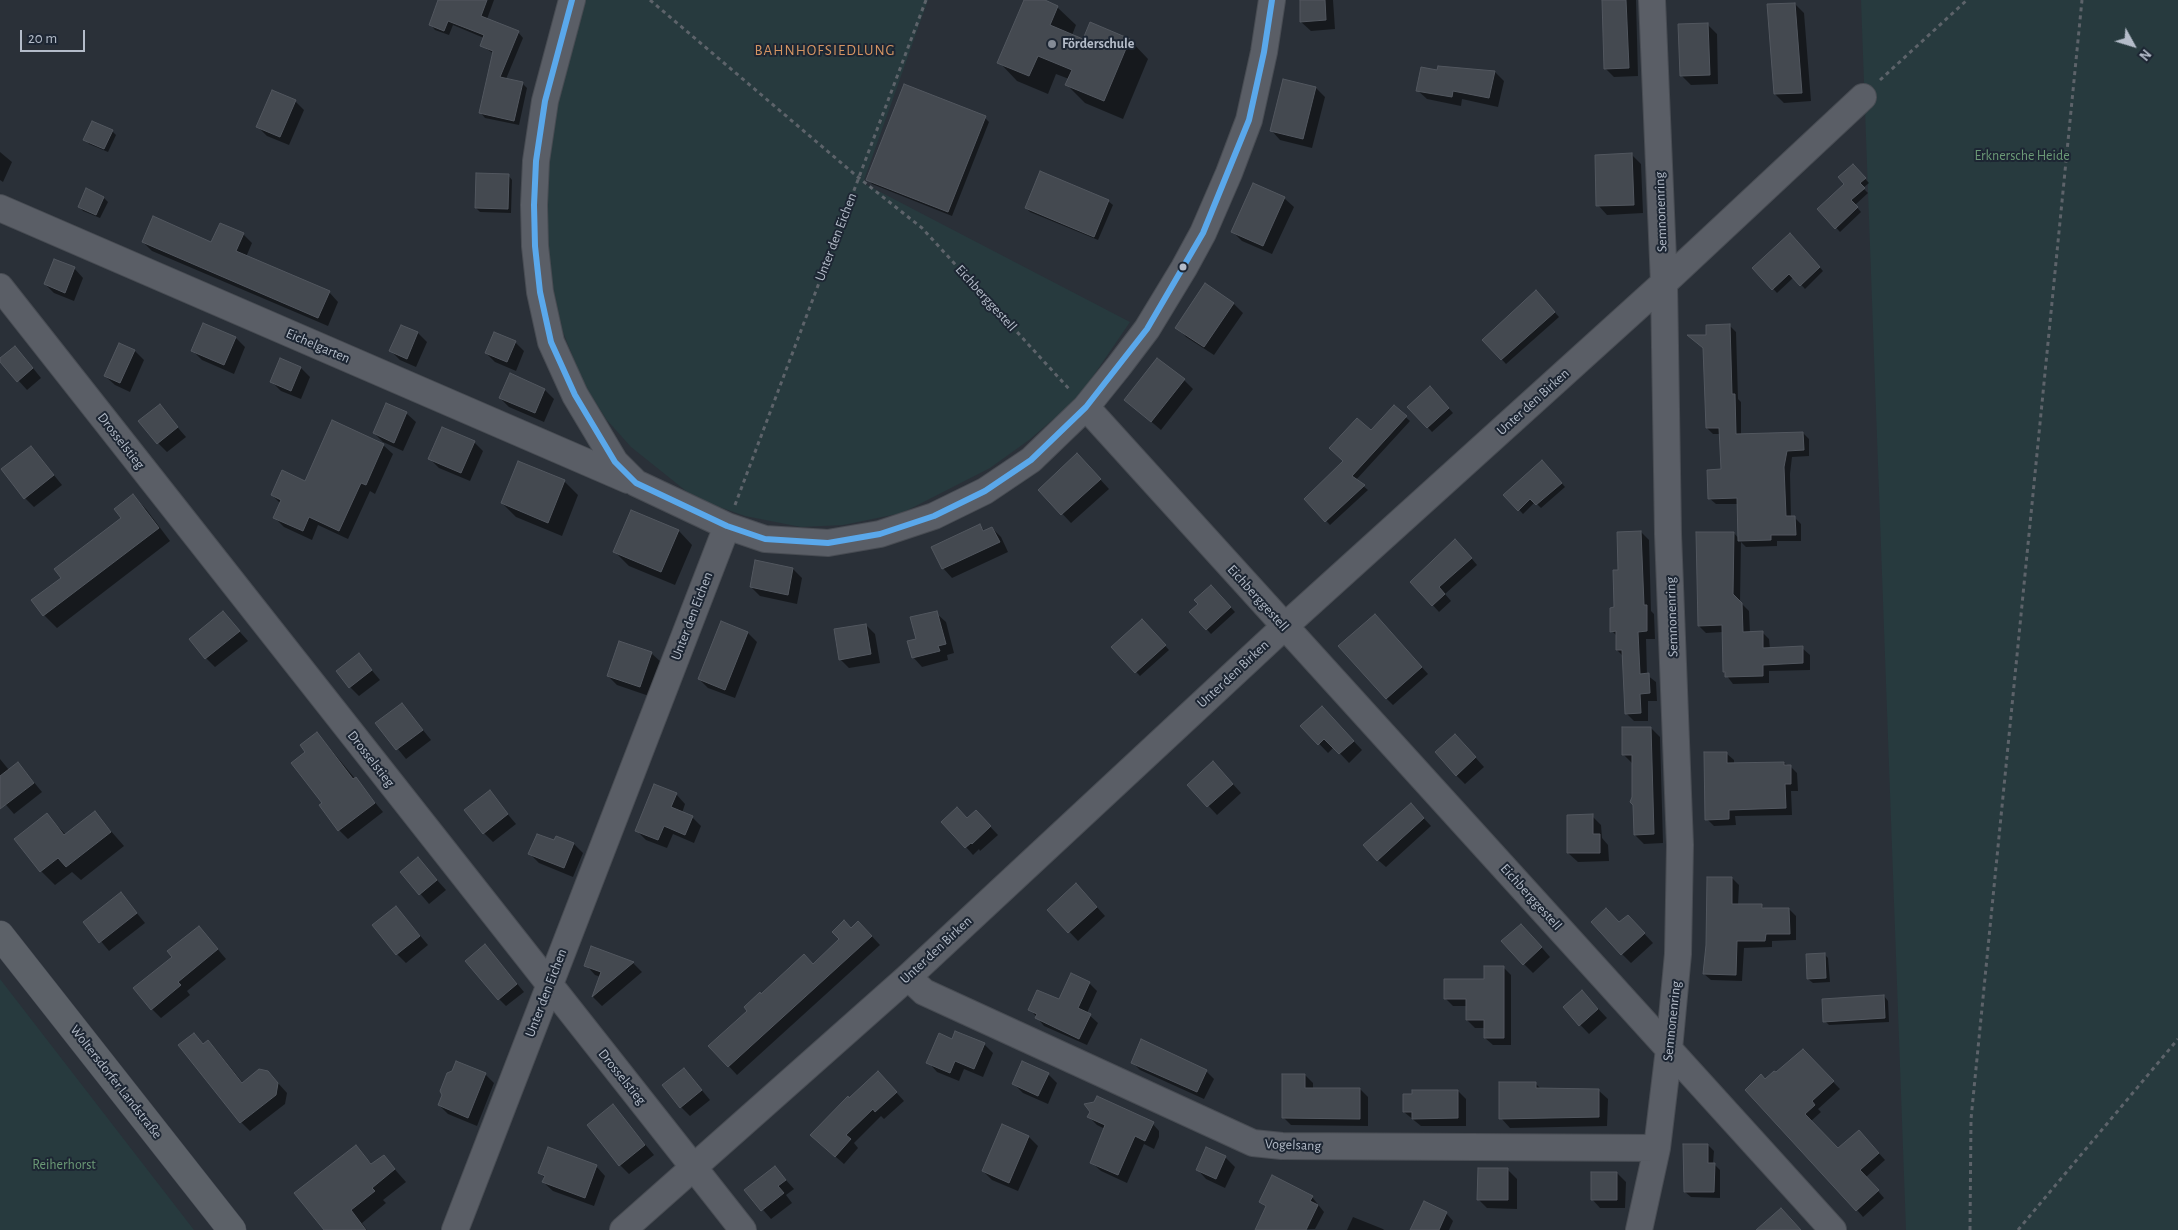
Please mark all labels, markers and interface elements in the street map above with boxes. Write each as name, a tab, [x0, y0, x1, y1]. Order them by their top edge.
scale bar	[22, 20, 88, 52]
north arrow	[2108, 20, 2158, 70]
text: 20 m	[28, 31, 57, 46]
place label: Förderschule	[1062, 36, 1134, 52]
marker: Förderschule	[1046, 38, 1058, 50]
district label: BAHNHOFSIEDLUNG	[753, 41, 897, 59]
text: N	[2136, 46, 2153, 63]
park label: Erknersche Heide	[1974, 148, 2070, 164]
street label: Semnonenring	[1651, 171, 1671, 253]
street label: Unter den Eichen	[811, 191, 861, 283]
street label: Eichberggestell	[952, 261, 1020, 335]
unlabelled marker	[1178, 262, 1188, 272]
street label: Eichelgarten	[283, 325, 353, 367]
street label: Unter den Birken	[1493, 365, 1573, 439]
street label: Drosselstieg	[94, 409, 148, 473]
street label: Eichberggestell	[1224, 561, 1292, 635]
street label: Unter den Eichen	[667, 570, 717, 662]
street label: Semnonenring	[1662, 576, 1682, 658]
street label: Unter den Birken	[1194, 637, 1272, 711]
street label: Drosselstieg	[344, 727, 398, 791]
street label: Eichberggestell	[1497, 860, 1565, 934]
street label: Unter den Birken	[897, 913, 975, 987]
street label: Unter den Eichen	[521, 947, 571, 1039]
street label: Semnonenring	[1659, 980, 1685, 1062]
street label: Woltersdorfer Landstraße	[66, 1022, 166, 1142]
street label: Drosselstieg	[594, 1046, 650, 1108]
street label: Vogelsang	[1265, 1136, 1321, 1154]
park label: Reiherhorst	[32, 1157, 96, 1173]

